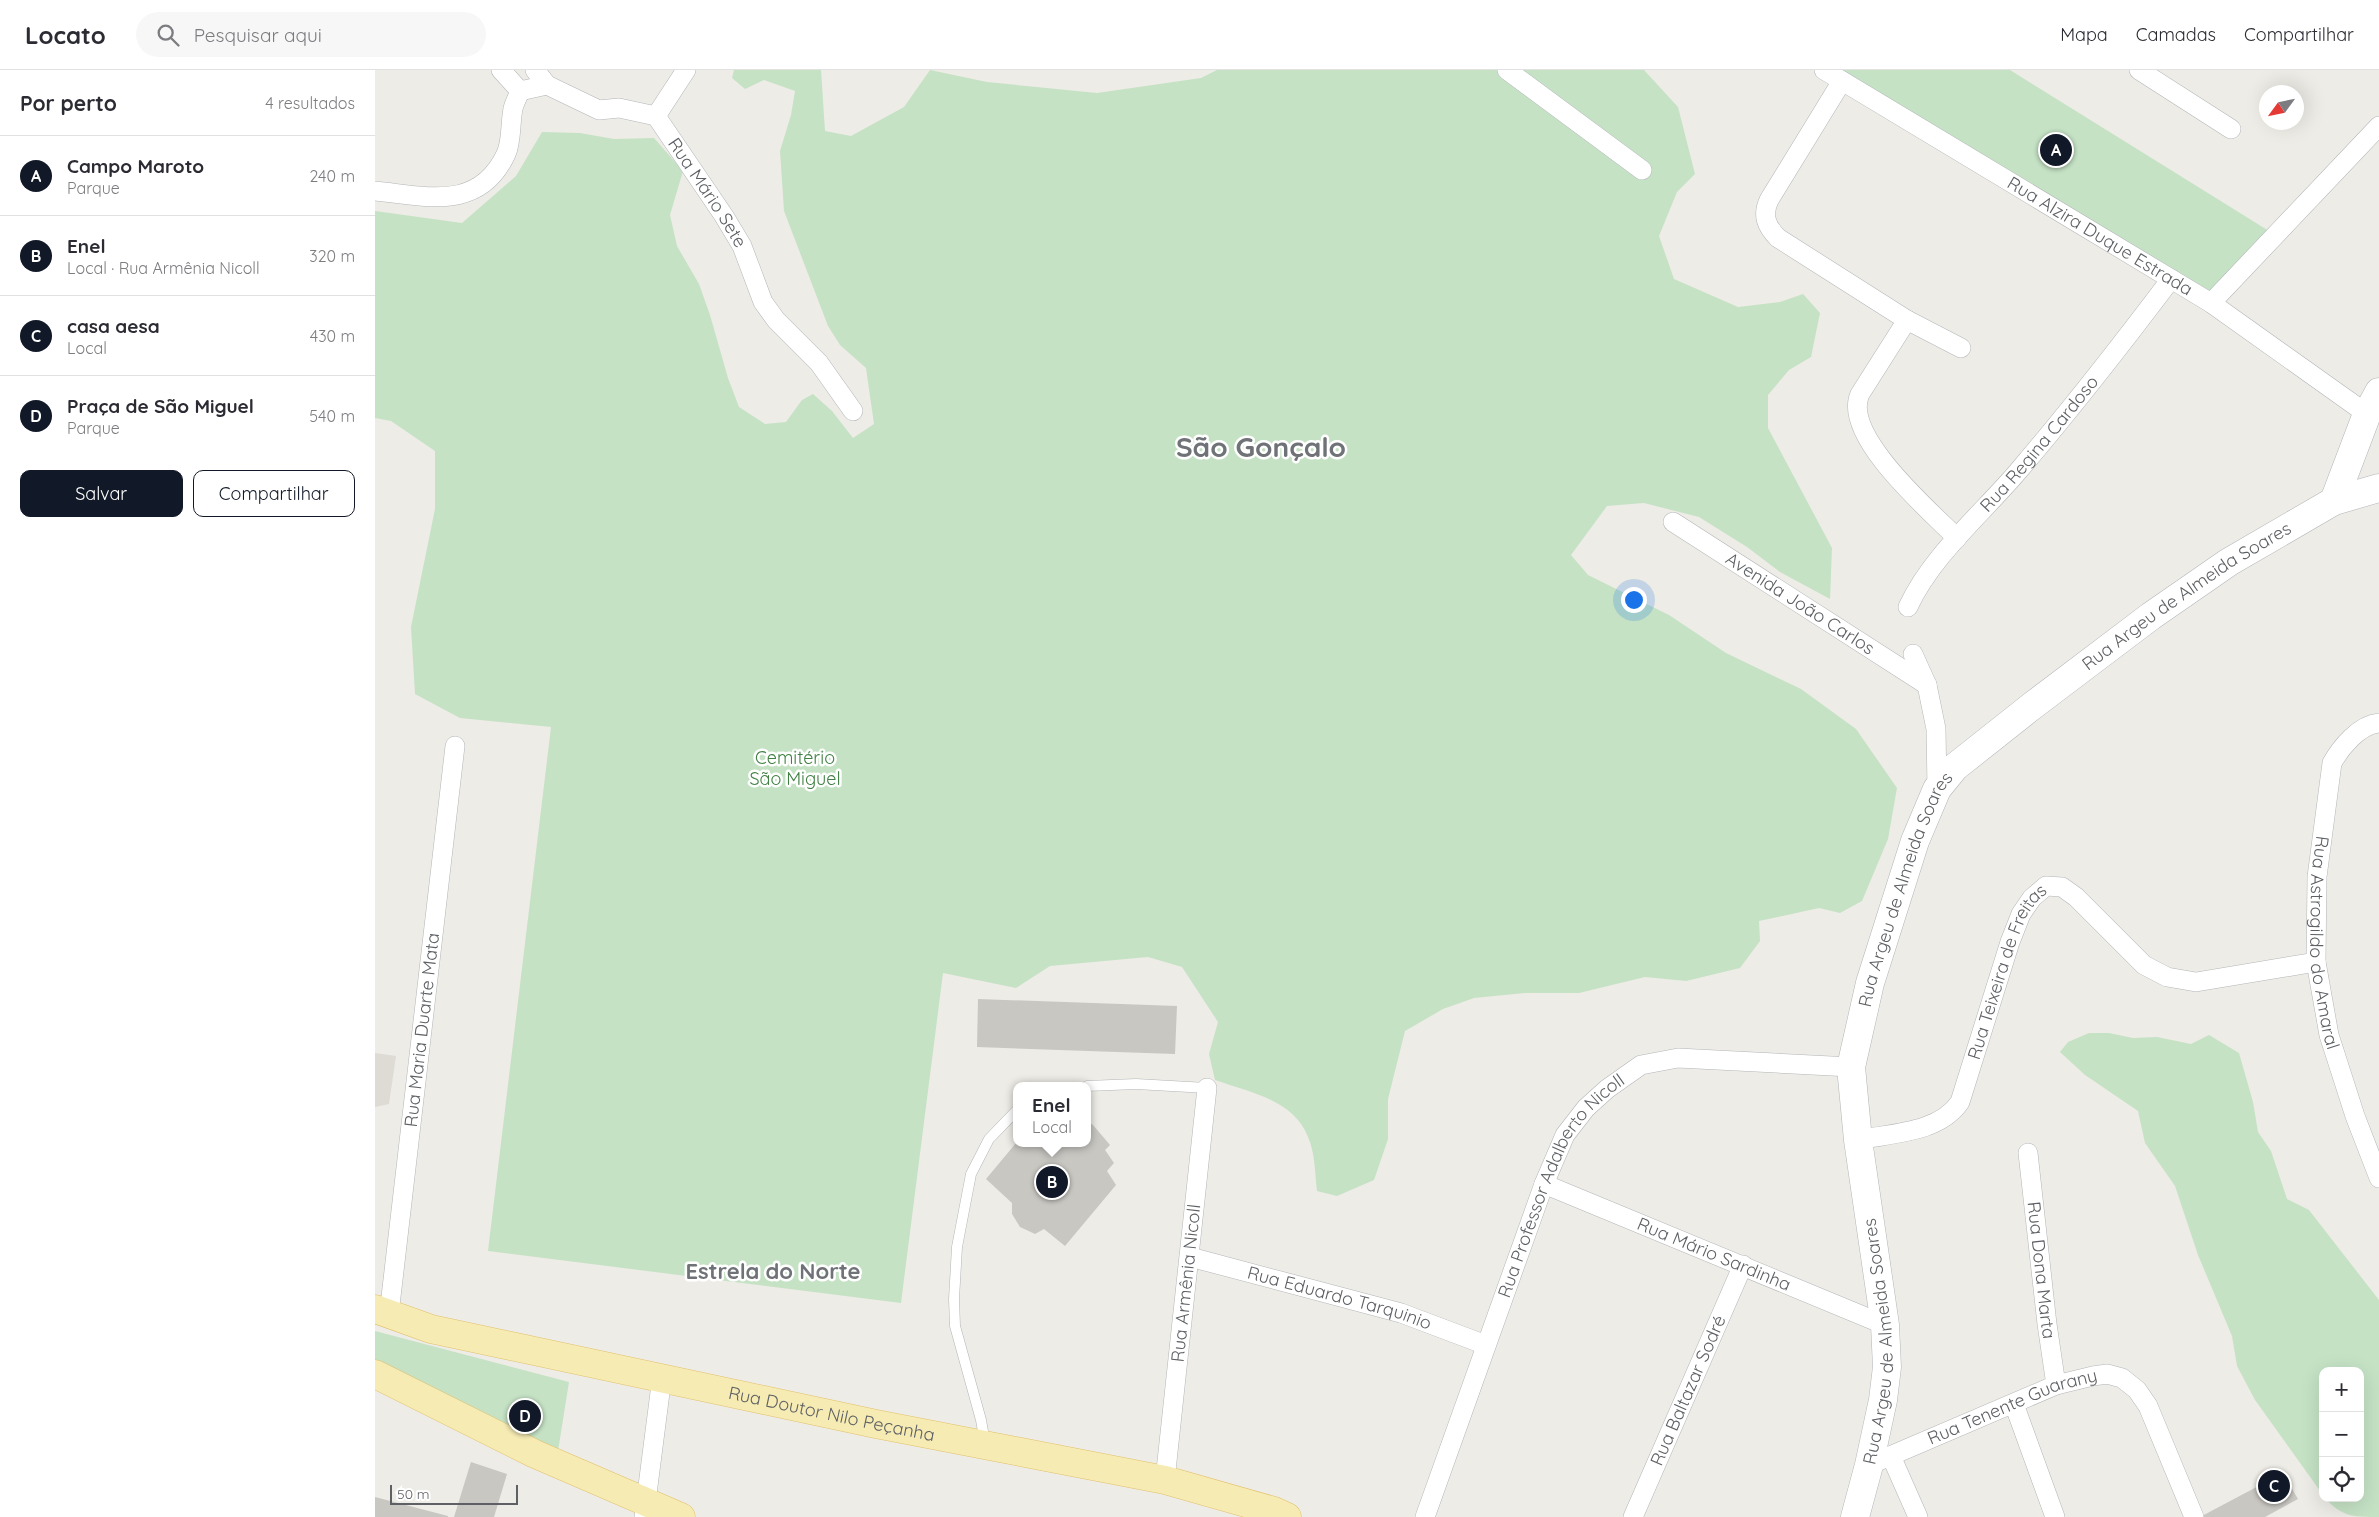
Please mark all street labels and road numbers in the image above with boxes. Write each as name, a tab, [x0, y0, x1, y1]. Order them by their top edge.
street label: Rua Mário Sete	[663, 133, 752, 252]
street label: Rua Alzira Duque Estrada	[2003, 171, 2197, 300]
street label: Rua Regina Cardoso	[1975, 371, 2103, 517]
street label: Rua Argeu de Almeida Soares	[2077, 516, 2295, 675]
street label: Avenida João Carlos	[1722, 547, 1879, 659]
street label: Rua Argeu de Almeida Soares	[1853, 767, 1957, 1009]
street label: Rua Astrogildo do Amaral	[2305, 835, 2345, 1052]
street label: Rua Teixeira de Freitas	[1962, 879, 2051, 1062]
street label: Rua Maria Duarte Mata	[399, 931, 444, 1128]
street label: Rua Professor Adalberto Nicoll	[1492, 1068, 1629, 1301]
street label: Rua Dona Marta	[2022, 1200, 2061, 1340]
street label: Rua Armênia Nicoll	[1166, 1203, 1205, 1363]
street label: Rua Mário Sardinha	[1634, 1212, 1795, 1296]
street label: Rua Argeu de Almeida Soares	[1857, 1217, 1898, 1467]
street label: Rua Eduardo Tarquinio	[1245, 1261, 1435, 1335]
street label: Rua Baltazar Sodré	[1645, 1312, 1731, 1469]
street label: Rua Tenente Guarany	[1924, 1363, 2099, 1450]
street label: Rua Doutor Nilo Peçanha	[726, 1381, 937, 1446]

